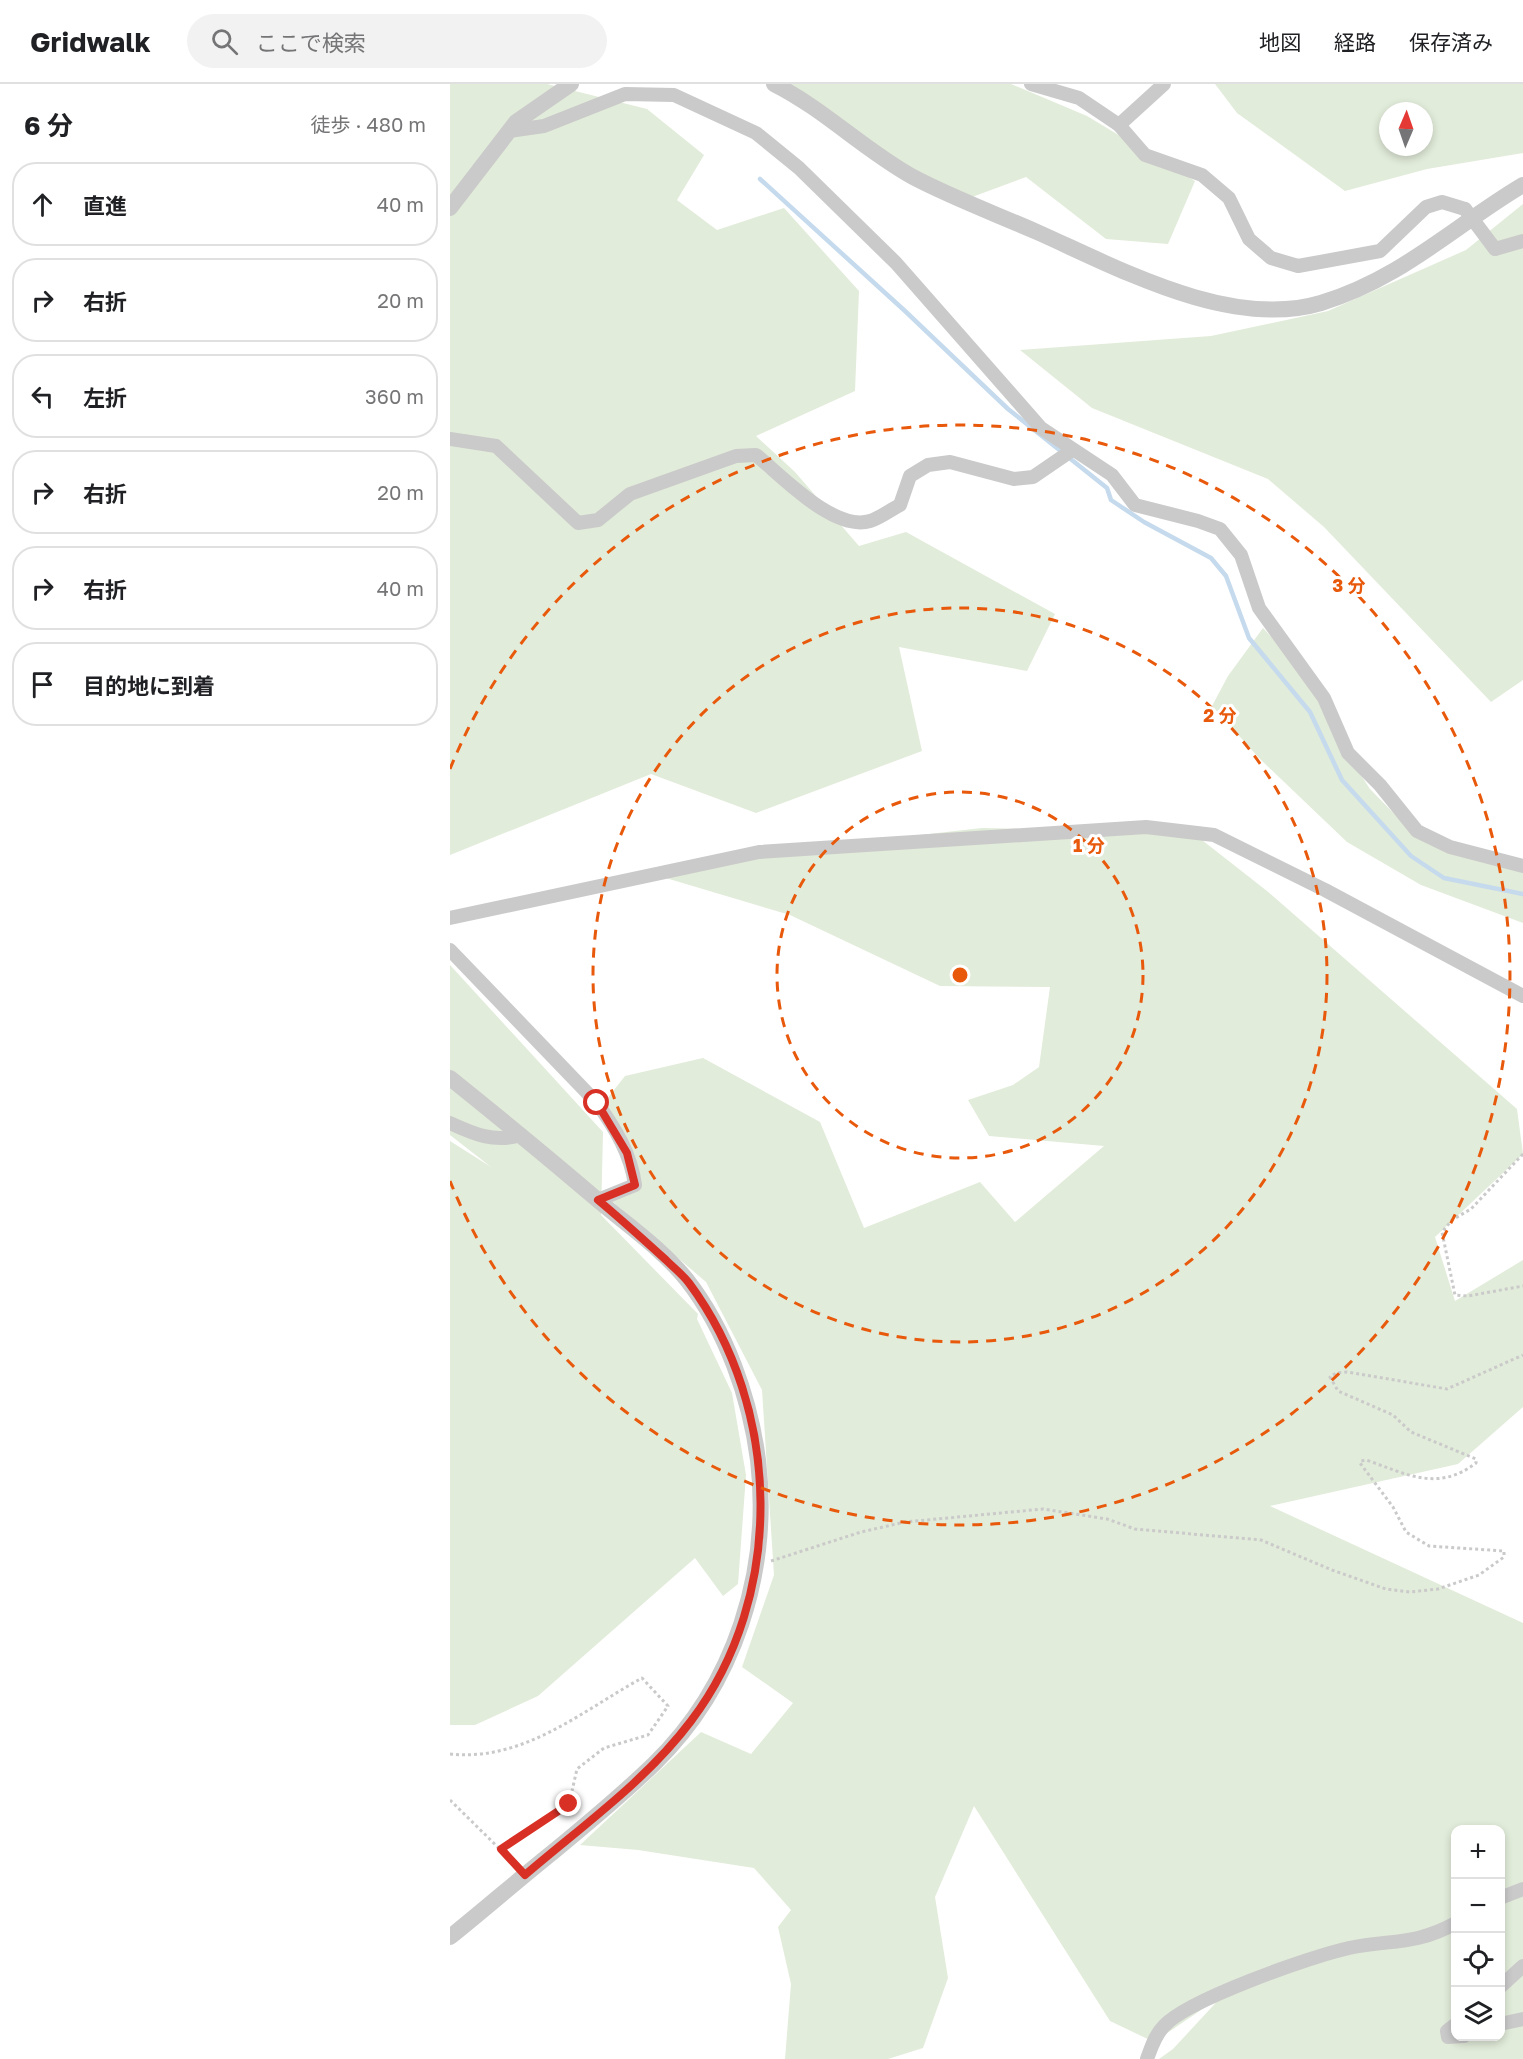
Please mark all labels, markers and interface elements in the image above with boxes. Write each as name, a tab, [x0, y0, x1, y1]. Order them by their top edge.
search box	[187, 14, 607, 68]
text: Gridwalk	[30, 25, 151, 58]
icon: search	[208, 25, 241, 58]
text: ここで検索	[256, 29, 366, 56]
text: 地図	[1259, 29, 1301, 55]
text: 経路	[1334, 29, 1376, 55]
text: 保存済み	[1409, 29, 1493, 55]
north arrow	[1379, 102, 1433, 156]
text: 6 分	[24, 110, 73, 141]
text: 徒歩 · 480 m	[311, 112, 426, 136]
icon: ahead	[26, 188, 59, 221]
text: 直進	[83, 192, 127, 219]
text: 40 m	[377, 192, 424, 216]
icon: right	[26, 284, 59, 317]
text: 右折	[83, 288, 127, 315]
text: 20 m	[377, 288, 424, 312]
icon: left	[26, 380, 59, 413]
text: 左折	[83, 384, 127, 411]
text: 360 m	[365, 384, 424, 408]
icon: right	[26, 476, 59, 509]
text: 右折	[83, 480, 127, 507]
text: 20 m	[377, 480, 424, 504]
icon: right	[26, 572, 59, 605]
text: 3 分	[1332, 574, 1366, 596]
text: 右折	[83, 576, 127, 603]
text: 40 m	[377, 576, 424, 600]
icon: arrive	[26, 668, 59, 701]
text: 目的地に到着	[83, 672, 215, 699]
text: 2 分	[1203, 704, 1237, 726]
text: 1 分	[1073, 834, 1105, 856]
centre of rings	[950, 965, 970, 985]
route start	[583, 1089, 609, 1115]
route end	[555, 1790, 581, 1816]
map controls	[1451, 1825, 1505, 2041]
button: +	[1451, 1825, 1505, 1879]
button: −	[1451, 1879, 1505, 1933]
button: locate	[1451, 1933, 1505, 1987]
button: layers	[1451, 1987, 1505, 2041]

